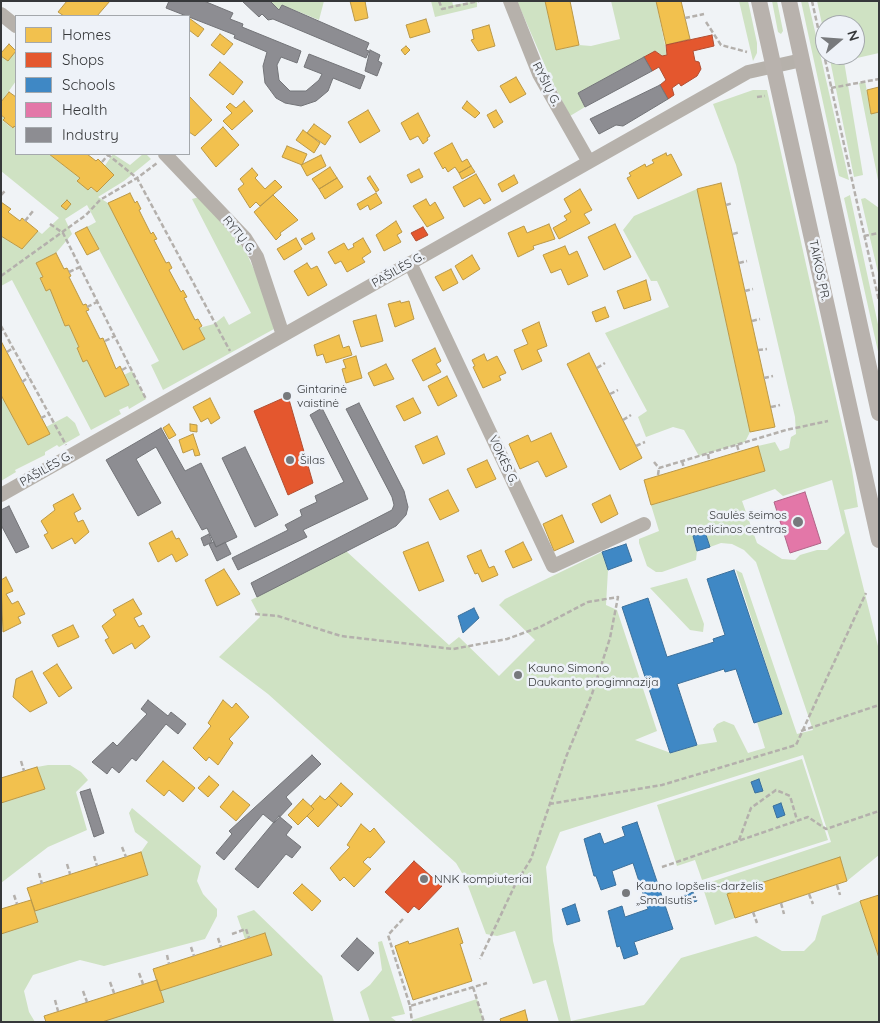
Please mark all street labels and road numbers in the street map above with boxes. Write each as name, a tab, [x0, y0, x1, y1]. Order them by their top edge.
street label: RYŠIŲ G.	[529, 60, 563, 108]
street label: RYTŲ G.	[219, 213, 259, 257]
street label: TAIKOS PR.	[806, 238, 832, 302]
street label: PAŠILĖS G.	[369, 249, 427, 291]
street label: VOKĖS G.	[485, 433, 521, 487]
street label: PAŠILĖS G.	[17, 448, 75, 490]

